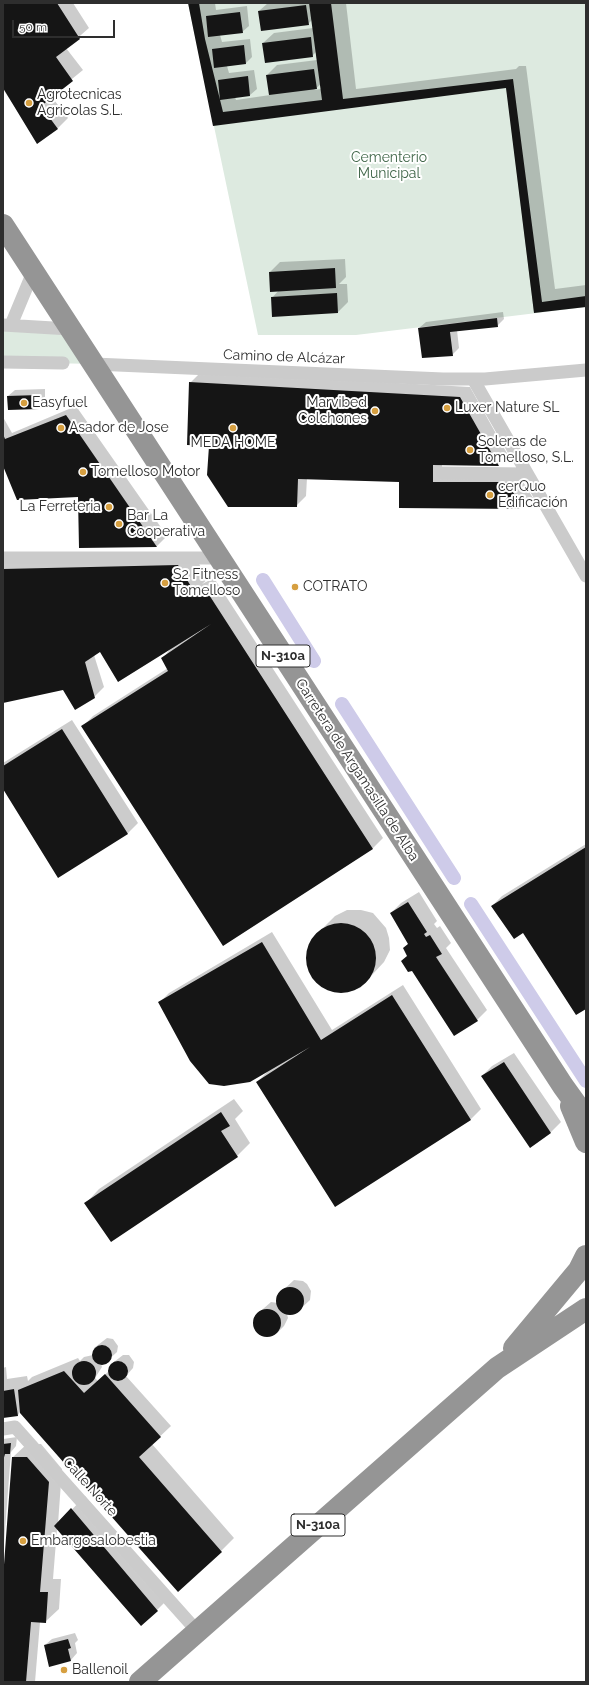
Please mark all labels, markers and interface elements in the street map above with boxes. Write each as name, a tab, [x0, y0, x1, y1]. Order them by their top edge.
scale bar	[14, 12, 117, 38]
text: 50 m	[19, 20, 47, 34]
place label: Agrotecnicas Agricolas S.L.	[37, 87, 123, 120]
marker: Agrotecnicas Agricolas S.L.	[24, 98, 34, 108]
park label: Cementerio Municipal	[351, 150, 427, 182]
street label: Camino de Alcázar	[223, 346, 345, 368]
place label: Easyfuel	[32, 395, 87, 411]
place label: Marvibed Colchones	[298, 395, 367, 428]
marker: Easyfuel	[19, 398, 29, 408]
place label: Luxer Nature SL	[455, 400, 559, 416]
marker: Luxer Nature SL	[442, 403, 452, 413]
marker: Marvibed Colchones	[370, 406, 380, 416]
place label: Asador de Jose	[69, 420, 169, 436]
marker: Asador de Jose	[56, 423, 66, 433]
marker: MEDA HOME	[228, 423, 238, 433]
place label: Soleras de Tomelloso, S.L.	[478, 434, 574, 466]
place label: MEDA HOME	[190, 435, 276, 451]
marker: Soleras de Tomelloso, S.L.	[465, 445, 475, 455]
place label: Tomelloso Motor	[91, 464, 200, 480]
marker: Tomelloso Motor	[78, 467, 88, 477]
place label: cerQuo Edificación	[498, 479, 568, 512]
marker: cerQuo Edificación	[485, 490, 495, 500]
place label: La Ferreteria	[19, 499, 101, 515]
marker: La Ferreteria	[104, 502, 114, 512]
place label: Bar La Cooperativa	[127, 508, 205, 540]
marker: Bar La Cooperativa	[114, 519, 124, 529]
place label: S2 Fitness Tomelloso	[173, 567, 240, 600]
marker: S2 Fitness Tomelloso	[160, 578, 170, 588]
place label: COTRATO	[303, 579, 368, 595]
marker: COTRATO	[290, 582, 300, 592]
road number: N-310a	[256, 645, 310, 667]
street label: Carretera de Argamasilla de Alba	[292, 676, 422, 864]
street label: Calle Norte	[59, 1454, 121, 1520]
road number: N-310a	[291, 1514, 345, 1536]
place label: Embargosalobestia	[31, 1533, 156, 1549]
marker: Embargosalobestia	[18, 1536, 28, 1546]
place label: Ballenoil	[72, 1662, 128, 1678]
marker: Ballenoil	[59, 1665, 69, 1675]

